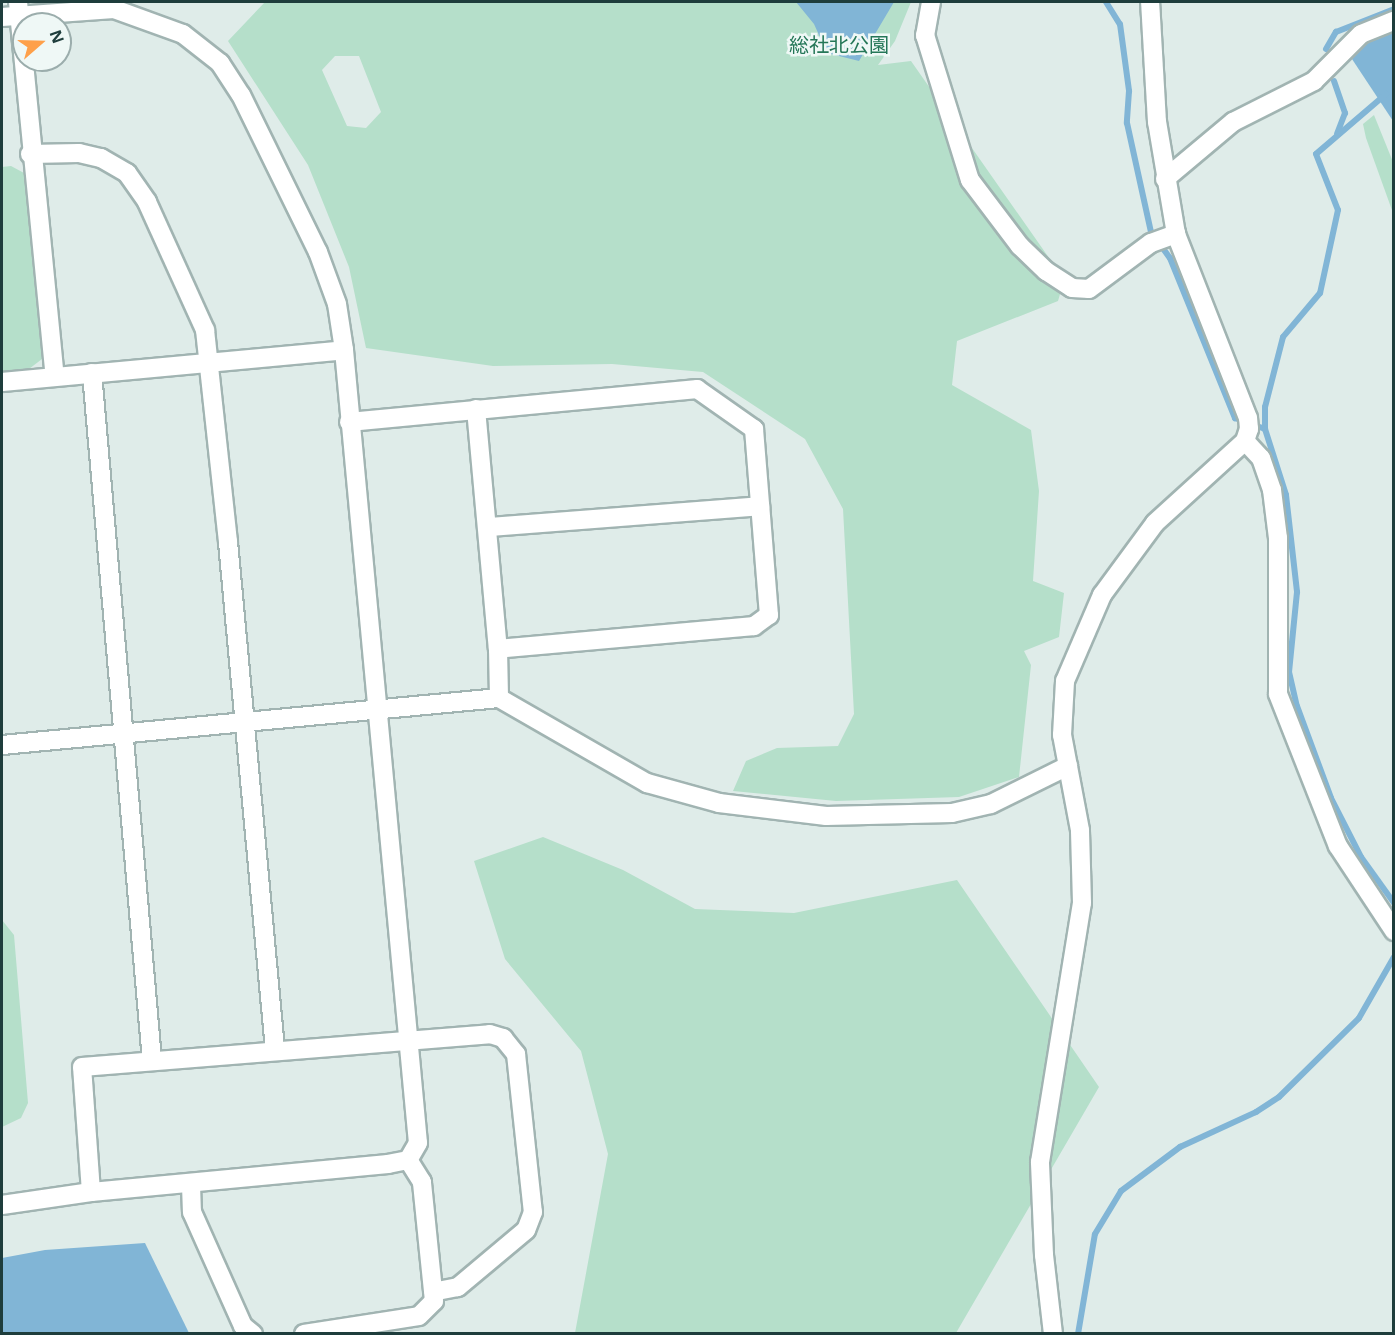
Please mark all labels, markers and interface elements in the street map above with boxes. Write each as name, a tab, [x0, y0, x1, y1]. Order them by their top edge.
north arrow	[12, 12, 72, 72]
text: N	[44, 27, 70, 46]
park label: 総社北公園	[789, 32, 889, 56]

